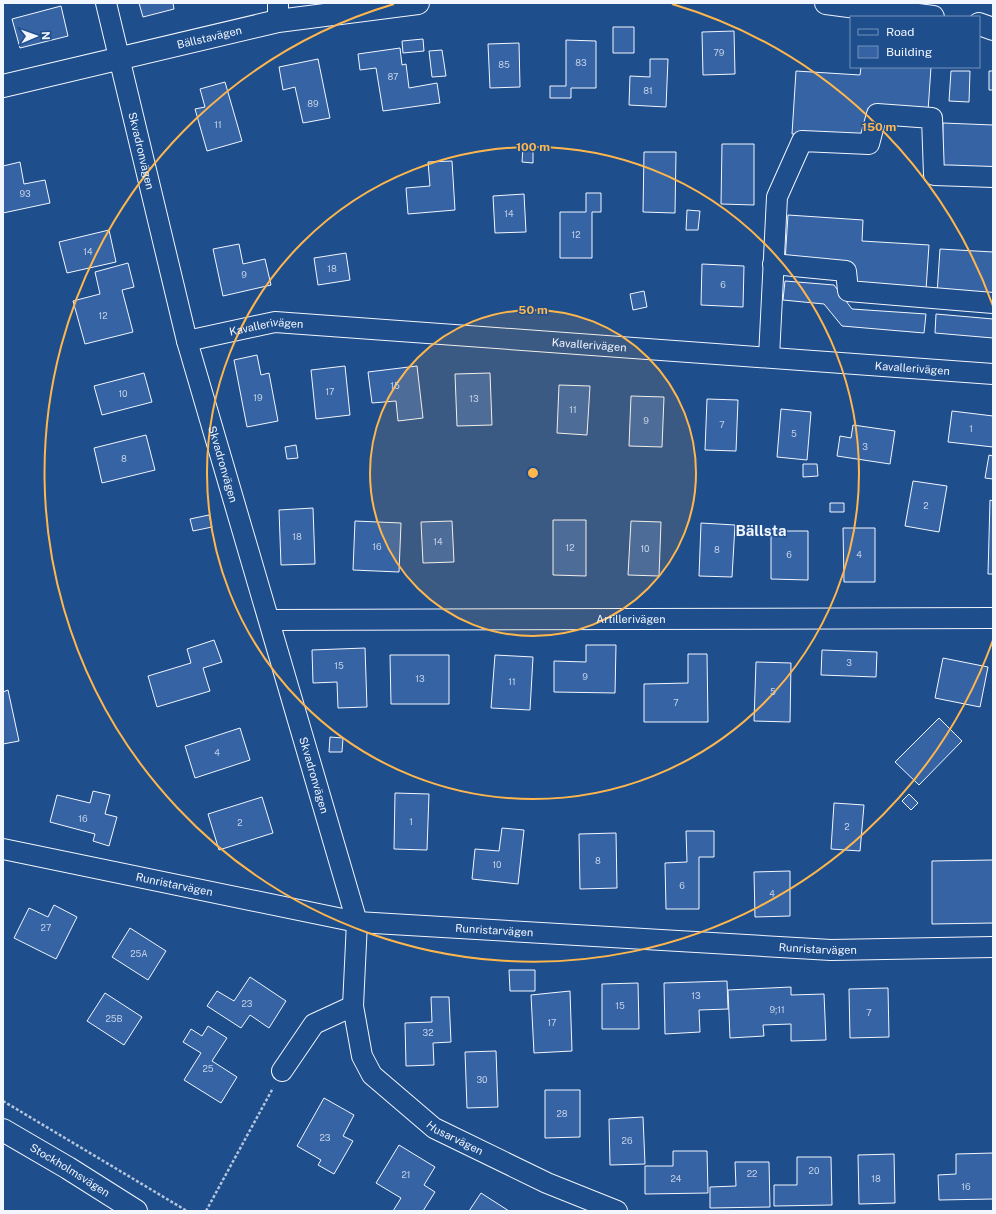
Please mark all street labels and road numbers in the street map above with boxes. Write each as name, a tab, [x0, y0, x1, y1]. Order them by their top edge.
street label: Bällstavägen	[176, 24, 243, 51]
street label: Skvadronvägen	[126, 111, 156, 191]
street label: Kavallerivägen	[228, 316, 304, 338]
street label: Kavallerivägen	[551, 336, 627, 353]
street label: Kavallerivägen	[874, 359, 950, 377]
street label: Skvadronvägen	[206, 425, 240, 504]
street label: Artillerivägen	[596, 613, 666, 625]
street label: Skvadronvägen	[297, 736, 331, 815]
street label: Runristarvägen	[135, 871, 214, 898]
street label: Runristarvägen	[455, 922, 534, 938]
street label: Runristarvägen	[778, 941, 857, 956]
street label: Husarvägen	[424, 1118, 485, 1157]
street label: Stockholmsvägen	[28, 1141, 112, 1199]

